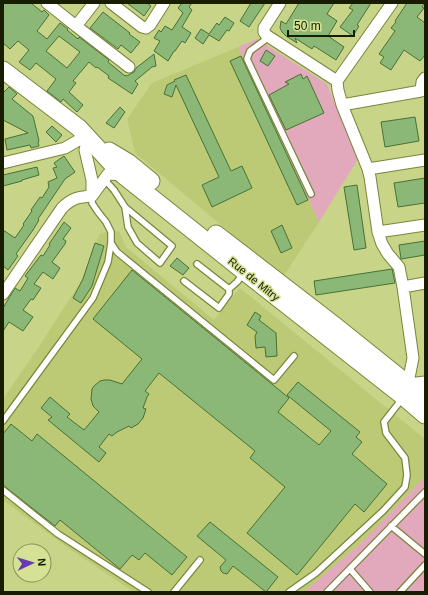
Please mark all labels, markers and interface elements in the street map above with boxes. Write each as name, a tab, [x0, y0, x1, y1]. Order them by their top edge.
scale bar	[288, 12, 354, 38]
text: 50 m	[294, 19, 321, 33]
street label: Rue de Mitry	[226, 255, 282, 304]
north arrow	[12, 543, 52, 583]
text: N	[36, 558, 48, 567]

